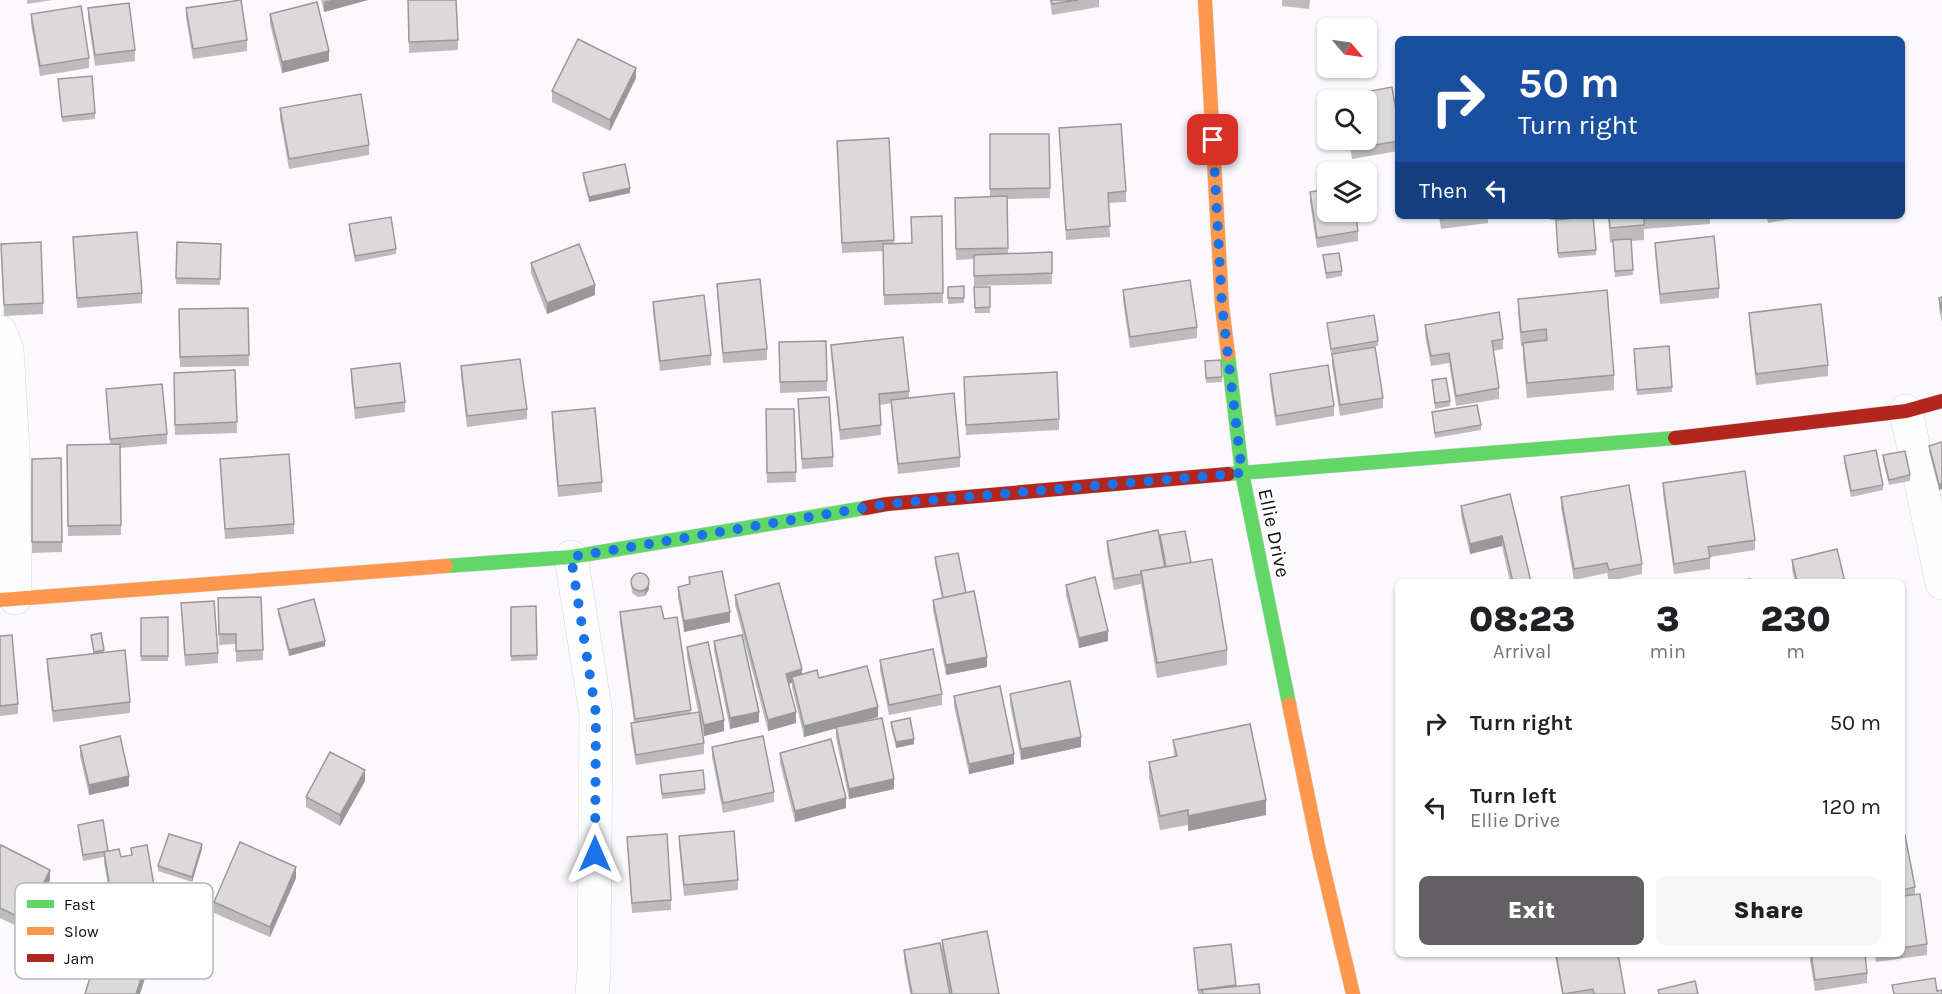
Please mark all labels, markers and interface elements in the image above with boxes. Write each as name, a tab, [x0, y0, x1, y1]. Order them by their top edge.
north arrow	[1317, 18, 1377, 78]
map controls	[1317, 18, 1377, 222]
text: 50 m	[1518, 58, 1620, 108]
icon: right	[1419, 60, 1497, 138]
button: search	[1317, 90, 1377, 150]
text: Turn right	[1518, 109, 1638, 141]
pin	[1187, 114, 1238, 165]
icon: arrive	[1196, 123, 1229, 156]
button: layers	[1317, 162, 1377, 222]
icon: left	[1480, 174, 1513, 207]
text: Then	[1419, 178, 1468, 204]
street label: Ellie Drive	[1253, 487, 1295, 579]
text: 08:23	[1469, 598, 1575, 640]
text: 3	[1656, 598, 1680, 640]
text: 230	[1760, 598, 1831, 640]
text: Arrival	[1493, 640, 1552, 663]
text: min	[1649, 640, 1686, 663]
text: m	[1786, 640, 1805, 663]
icon: right	[1419, 707, 1452, 740]
text: Turn right	[1470, 710, 1573, 736]
text: 50 m	[1830, 710, 1881, 736]
text: Turn left	[1470, 783, 1557, 809]
icon: left	[1419, 791, 1452, 824]
text: 120 m	[1822, 794, 1881, 820]
text: Ellie Drive	[1470, 809, 1560, 832]
position arrow	[563, 822, 627, 886]
button: Exit	[1419, 876, 1644, 945]
button: Share	[1656, 876, 1881, 945]
legend	[15, 883, 213, 979]
text: Fast	[64, 895, 95, 914]
text: Slow	[64, 922, 99, 941]
text: Jam	[64, 949, 94, 968]

